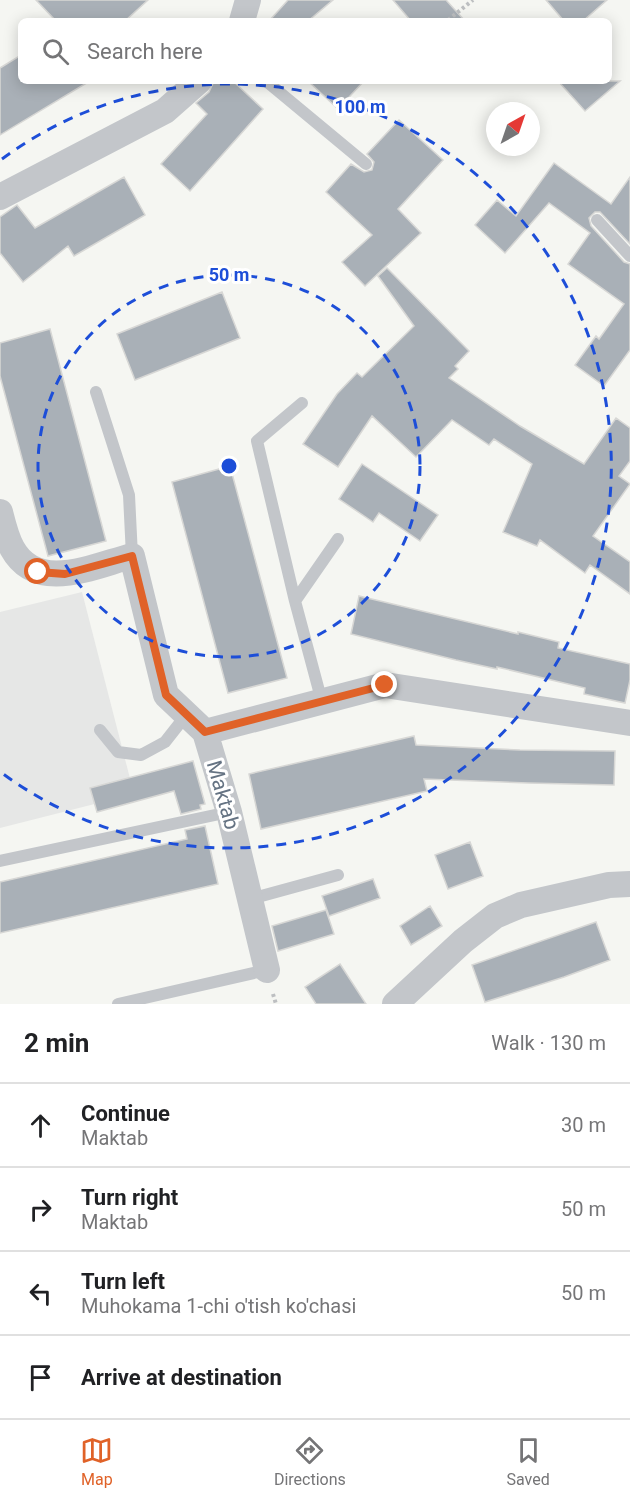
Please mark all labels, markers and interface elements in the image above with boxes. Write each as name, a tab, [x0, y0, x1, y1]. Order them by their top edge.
search box	[18, 18, 612, 84]
icon: search	[39, 35, 72, 68]
text: Search here	[87, 39, 203, 64]
text: 100 m	[334, 96, 386, 117]
north arrow	[486, 102, 540, 156]
text: 50 m	[209, 264, 249, 285]
centre of rings	[219, 456, 239, 476]
route start	[24, 558, 50, 584]
route end	[371, 671, 397, 697]
street label: Maktab	[202, 758, 244, 832]
text: 2 min	[24, 1028, 89, 1058]
text: Walk · 130 m	[491, 1031, 606, 1055]
text: Continue	[81, 1101, 170, 1126]
icon: ahead	[24, 1109, 57, 1142]
text: 30 m	[561, 1113, 606, 1137]
text: Maktab	[81, 1126, 148, 1150]
text: Turn right	[81, 1185, 178, 1210]
icon: right	[24, 1193, 57, 1226]
text: 50 m	[561, 1197, 606, 1221]
text: Maktab	[81, 1210, 148, 1234]
text: Turn left	[81, 1269, 165, 1294]
icon: left	[24, 1277, 57, 1310]
text: 50 m	[561, 1281, 606, 1305]
text: Muhokama 1-chi o'tish ko'chasi	[81, 1294, 356, 1318]
icon: arrive	[24, 1361, 57, 1394]
text: Arrive at destination	[81, 1365, 282, 1390]
tab: Map	[80, 1434, 113, 1489]
tab: Directions	[274, 1434, 346, 1489]
tab: Saved	[506, 1434, 550, 1489]

